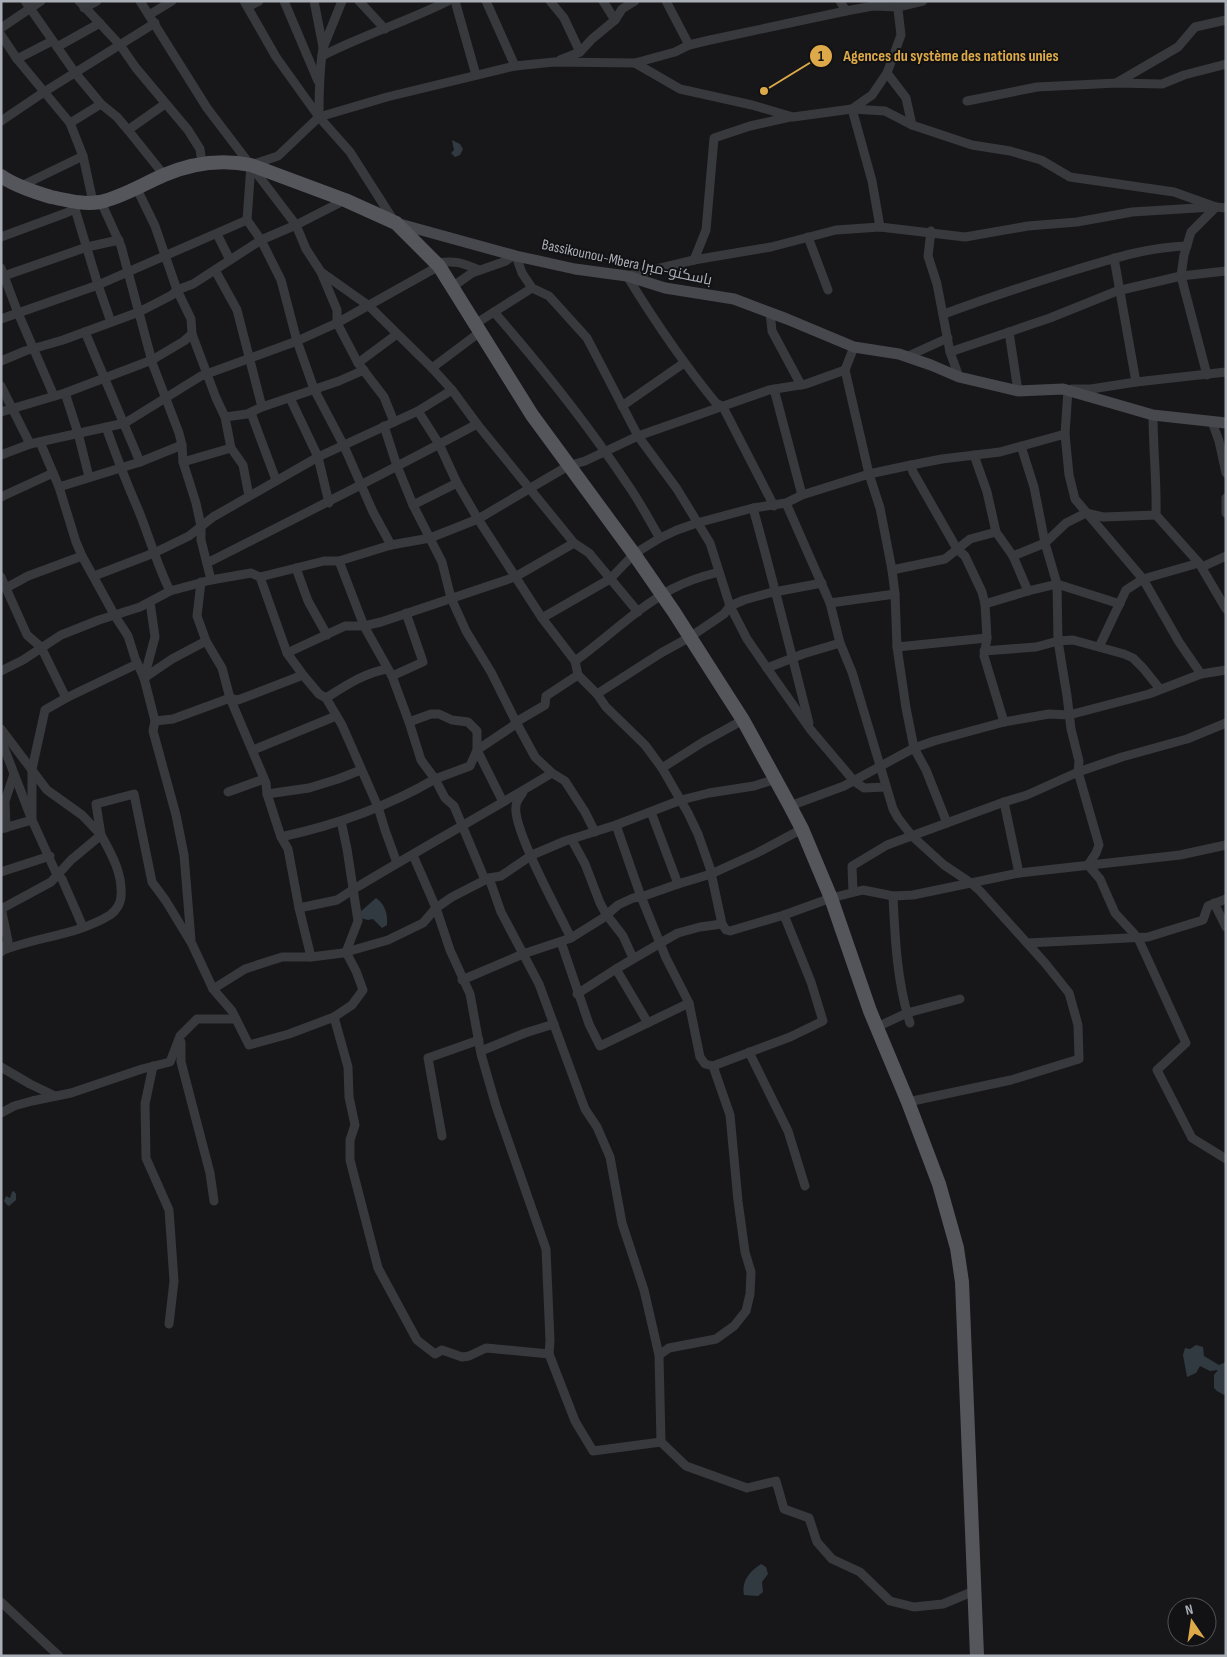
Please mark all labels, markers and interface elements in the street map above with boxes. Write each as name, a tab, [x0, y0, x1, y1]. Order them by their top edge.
callout: Agences du système des nations unies	[809, 40, 1069, 71]
text: 1	[818, 47, 824, 66]
text: Agences du système des nations unies	[842, 47, 1059, 66]
street label: Bassikounou-Mbera باسكنو-مبرا	[540, 235, 714, 290]
north arrow	[1167, 1597, 1217, 1647]
text: N	[1184, 1601, 1195, 1619]

